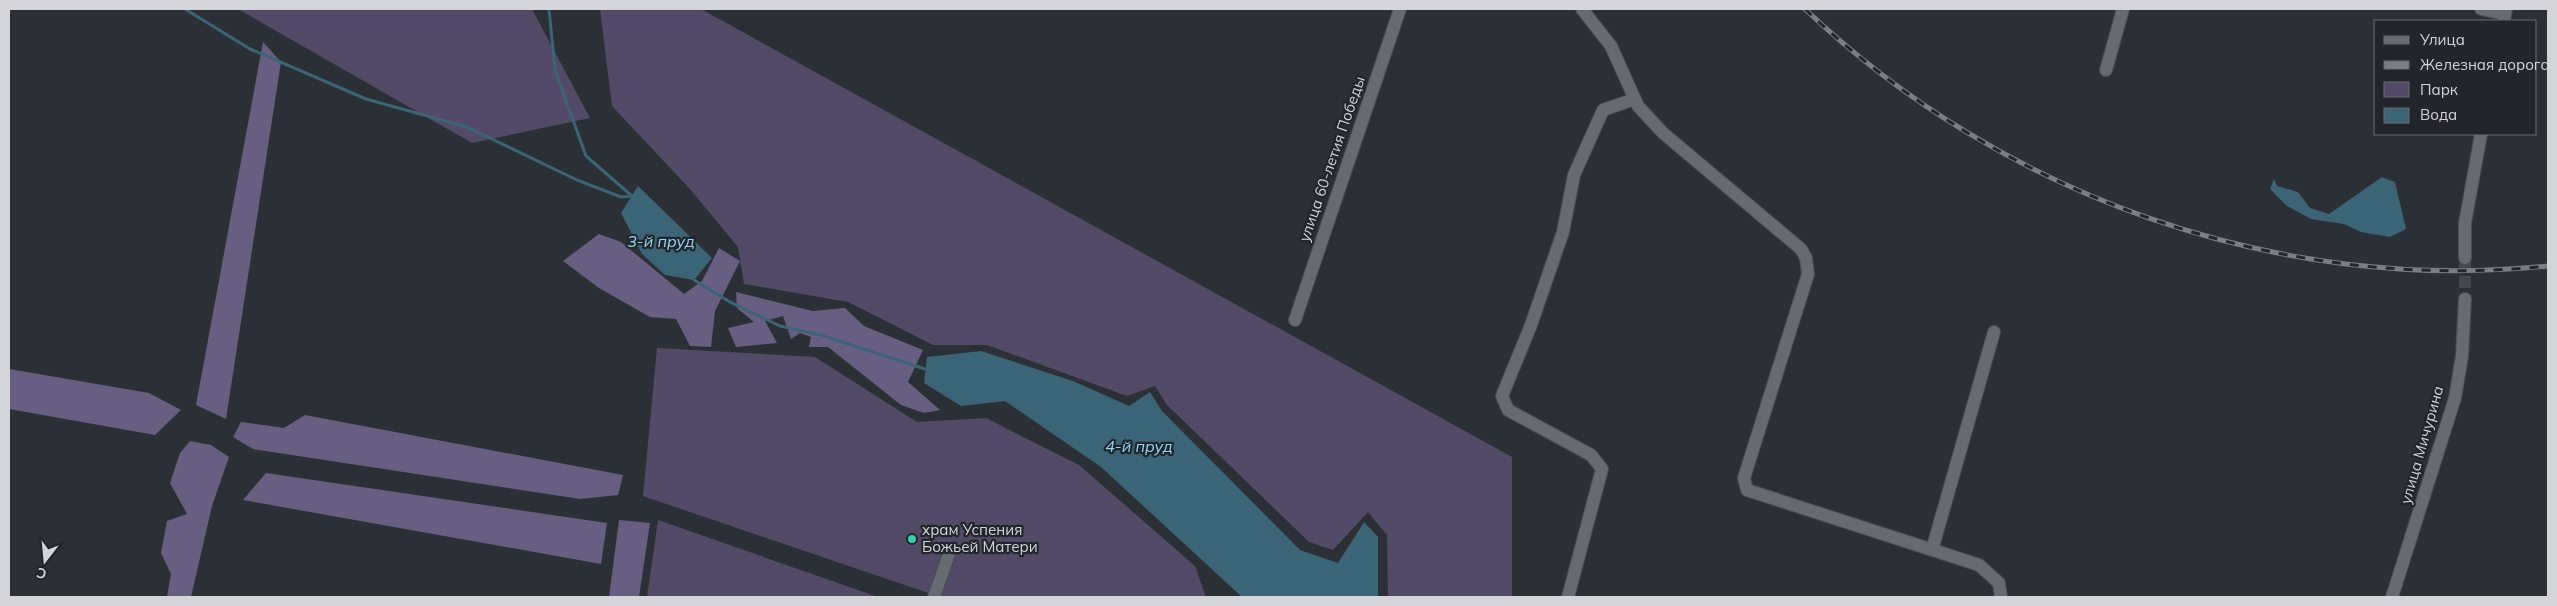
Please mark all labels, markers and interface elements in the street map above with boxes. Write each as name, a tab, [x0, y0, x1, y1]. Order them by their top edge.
legend	[2374, 20, 2537, 135]
text: Улица	[2419, 30, 2465, 49]
text: Железная дорога	[2420, 55, 2550, 74]
street label: улица 60-летия Победы	[1294, 73, 1369, 244]
text: Парк	[2420, 80, 2459, 99]
text: Вода	[2420, 105, 2457, 124]
water label: 3-й пруд	[627, 231, 695, 251]
street label: улица Мичурина	[2396, 384, 2447, 506]
water label: 4-й пруд	[1105, 436, 1173, 456]
place label: храм Успения Божьей Матери	[922, 520, 1038, 556]
marker: храм Успения Божьей Матери	[906, 533, 918, 545]
north arrow	[20, 536, 70, 586]
text: С	[34, 564, 49, 583]

